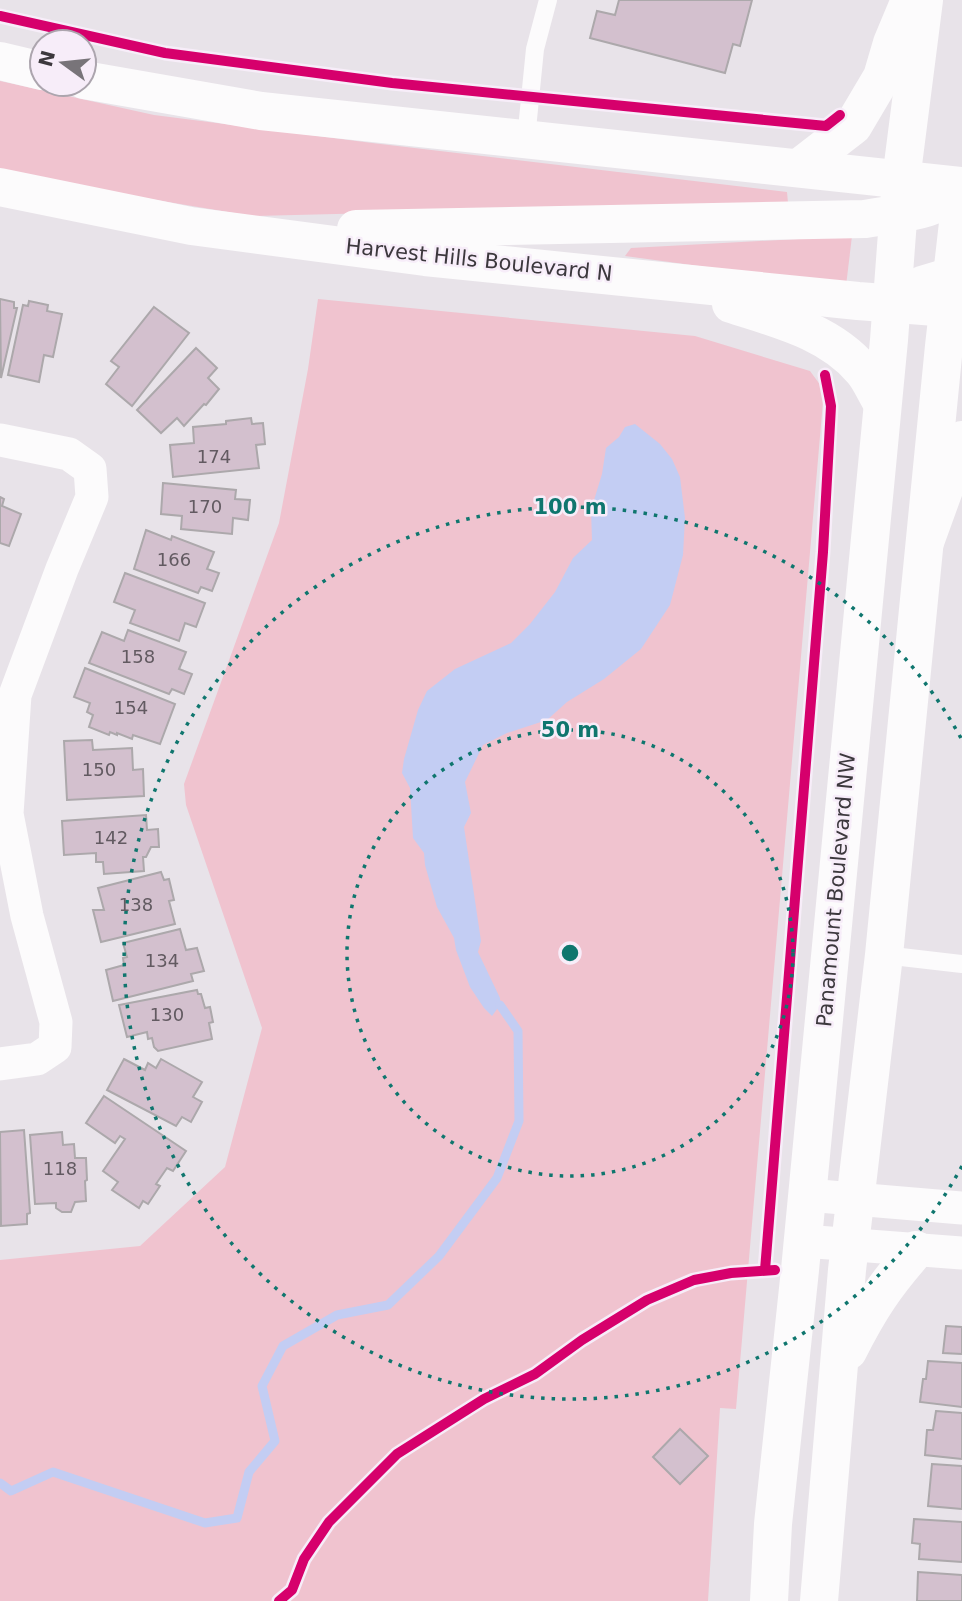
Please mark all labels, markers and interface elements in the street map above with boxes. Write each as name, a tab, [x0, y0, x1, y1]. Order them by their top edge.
north arrow	[28, 28, 98, 98]
text: N	[34, 48, 59, 69]
street label: Harvest Hills Boulevard N	[344, 234, 614, 286]
house number: 174	[197, 446, 231, 467]
text: 100 m	[533, 495, 607, 519]
house number: 170	[188, 496, 222, 517]
house number: 166	[157, 549, 191, 570]
house number: 158	[121, 646, 155, 667]
house number: 154	[114, 697, 148, 718]
text: 50 m	[541, 718, 599, 742]
street label: Panamount Boulevard NW	[812, 752, 860, 1028]
house number: 150	[82, 759, 116, 780]
house number: 142	[94, 827, 128, 848]
house number: 138	[119, 894, 153, 915]
centre of rings	[558, 941, 582, 965]
house number: 134	[145, 950, 179, 971]
house number: 130	[150, 1004, 184, 1025]
house number: 118	[43, 1158, 77, 1179]

